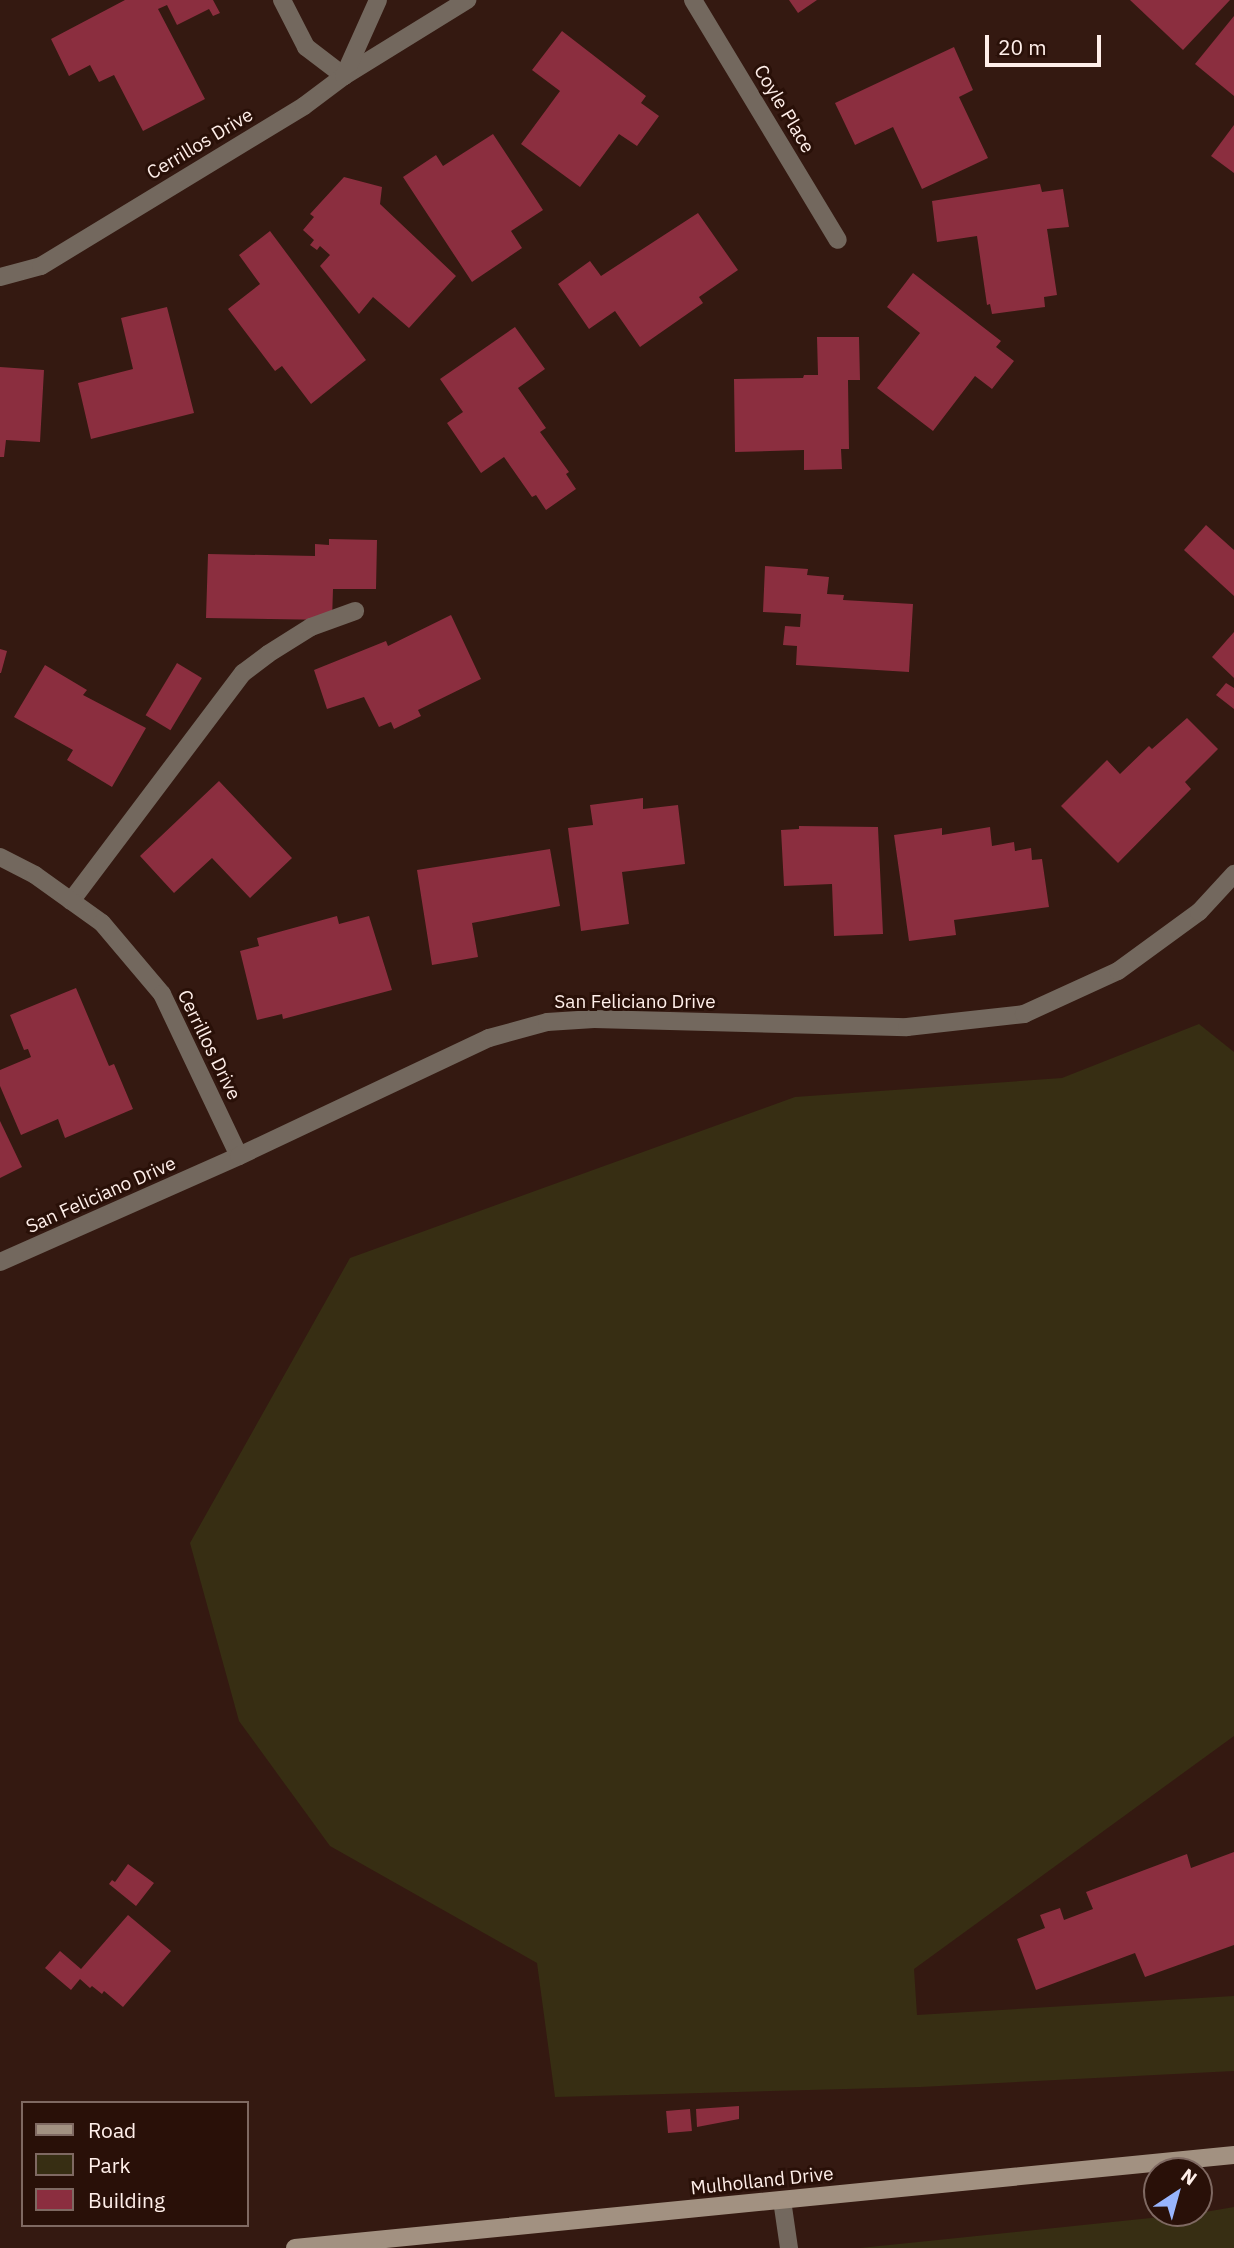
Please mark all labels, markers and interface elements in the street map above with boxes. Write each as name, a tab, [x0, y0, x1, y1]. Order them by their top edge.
scale bar	[989, 21, 1104, 65]
text: 20 m	[998, 33, 1047, 61]
street label: Coyle Place	[749, 61, 819, 157]
street label: Cerrillos Drive	[143, 103, 257, 185]
street label: Cerrillos Drive	[173, 986, 245, 1104]
street label: San Feliciano Drive	[554, 991, 716, 1013]
street label: San Feliciano Drive	[23, 1152, 179, 1238]
legend	[21, 2101, 248, 2227]
text: Road	[88, 2116, 136, 2144]
text: Park	[88, 2151, 131, 2179]
north arrow	[1143, 2157, 1213, 2227]
street label: Mulholland Drive	[689, 2162, 835, 2200]
text: N	[1177, 2163, 1202, 2190]
text: Building	[88, 2186, 165, 2214]

